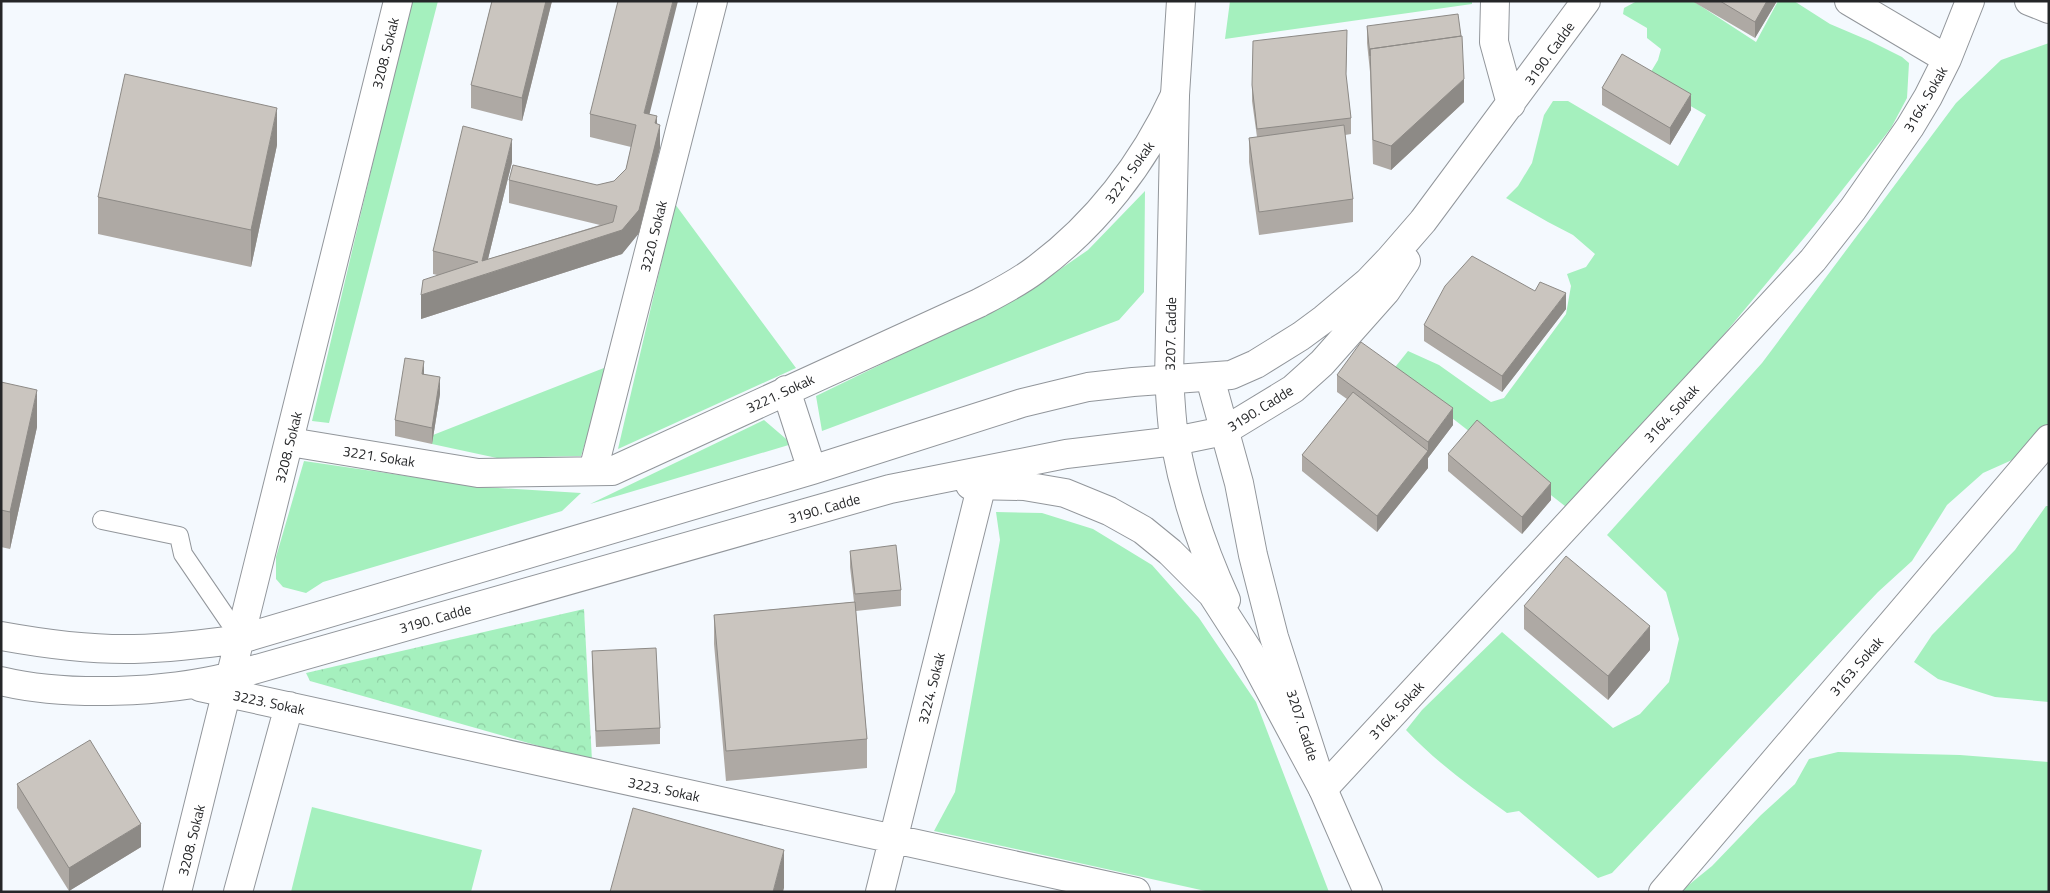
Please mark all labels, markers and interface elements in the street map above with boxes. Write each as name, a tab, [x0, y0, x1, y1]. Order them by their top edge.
street label: 3208. Sokak	[366, 15, 404, 91]
street label: 3190. Cadde	[1519, 17, 1579, 89]
street label: 3164. Sokak	[1898, 62, 1952, 136]
street label: 3221. Sokak	[1099, 136, 1159, 208]
street label: 3220. Sokak	[634, 198, 672, 274]
street label: 3207. Cadde	[1159, 297, 1181, 371]
street label: 3221. Sokak	[743, 368, 818, 418]
street label: 3190. Cadde	[1223, 379, 1297, 437]
street label: 3164. Sokak	[1638, 379, 1704, 447]
street label: 3208. Sokak	[269, 409, 307, 485]
street label: 3221. Sokak	[341, 440, 417, 472]
street label: 3190. Cadde	[786, 488, 862, 528]
street label: 3190. Cadde	[397, 598, 473, 638]
street label: 3163. Sokak	[1824, 631, 1888, 700]
street label: 3224. Sokak	[912, 650, 950, 726]
street label: 3164. Sokak	[1363, 676, 1429, 744]
street label: 3223. Sokak	[231, 684, 307, 720]
street label: 3207. Cadde	[1282, 687, 1324, 763]
street label: 3223. Sokak	[626, 771, 702, 807]
street label: 3208. Sokak	[172, 802, 210, 878]

